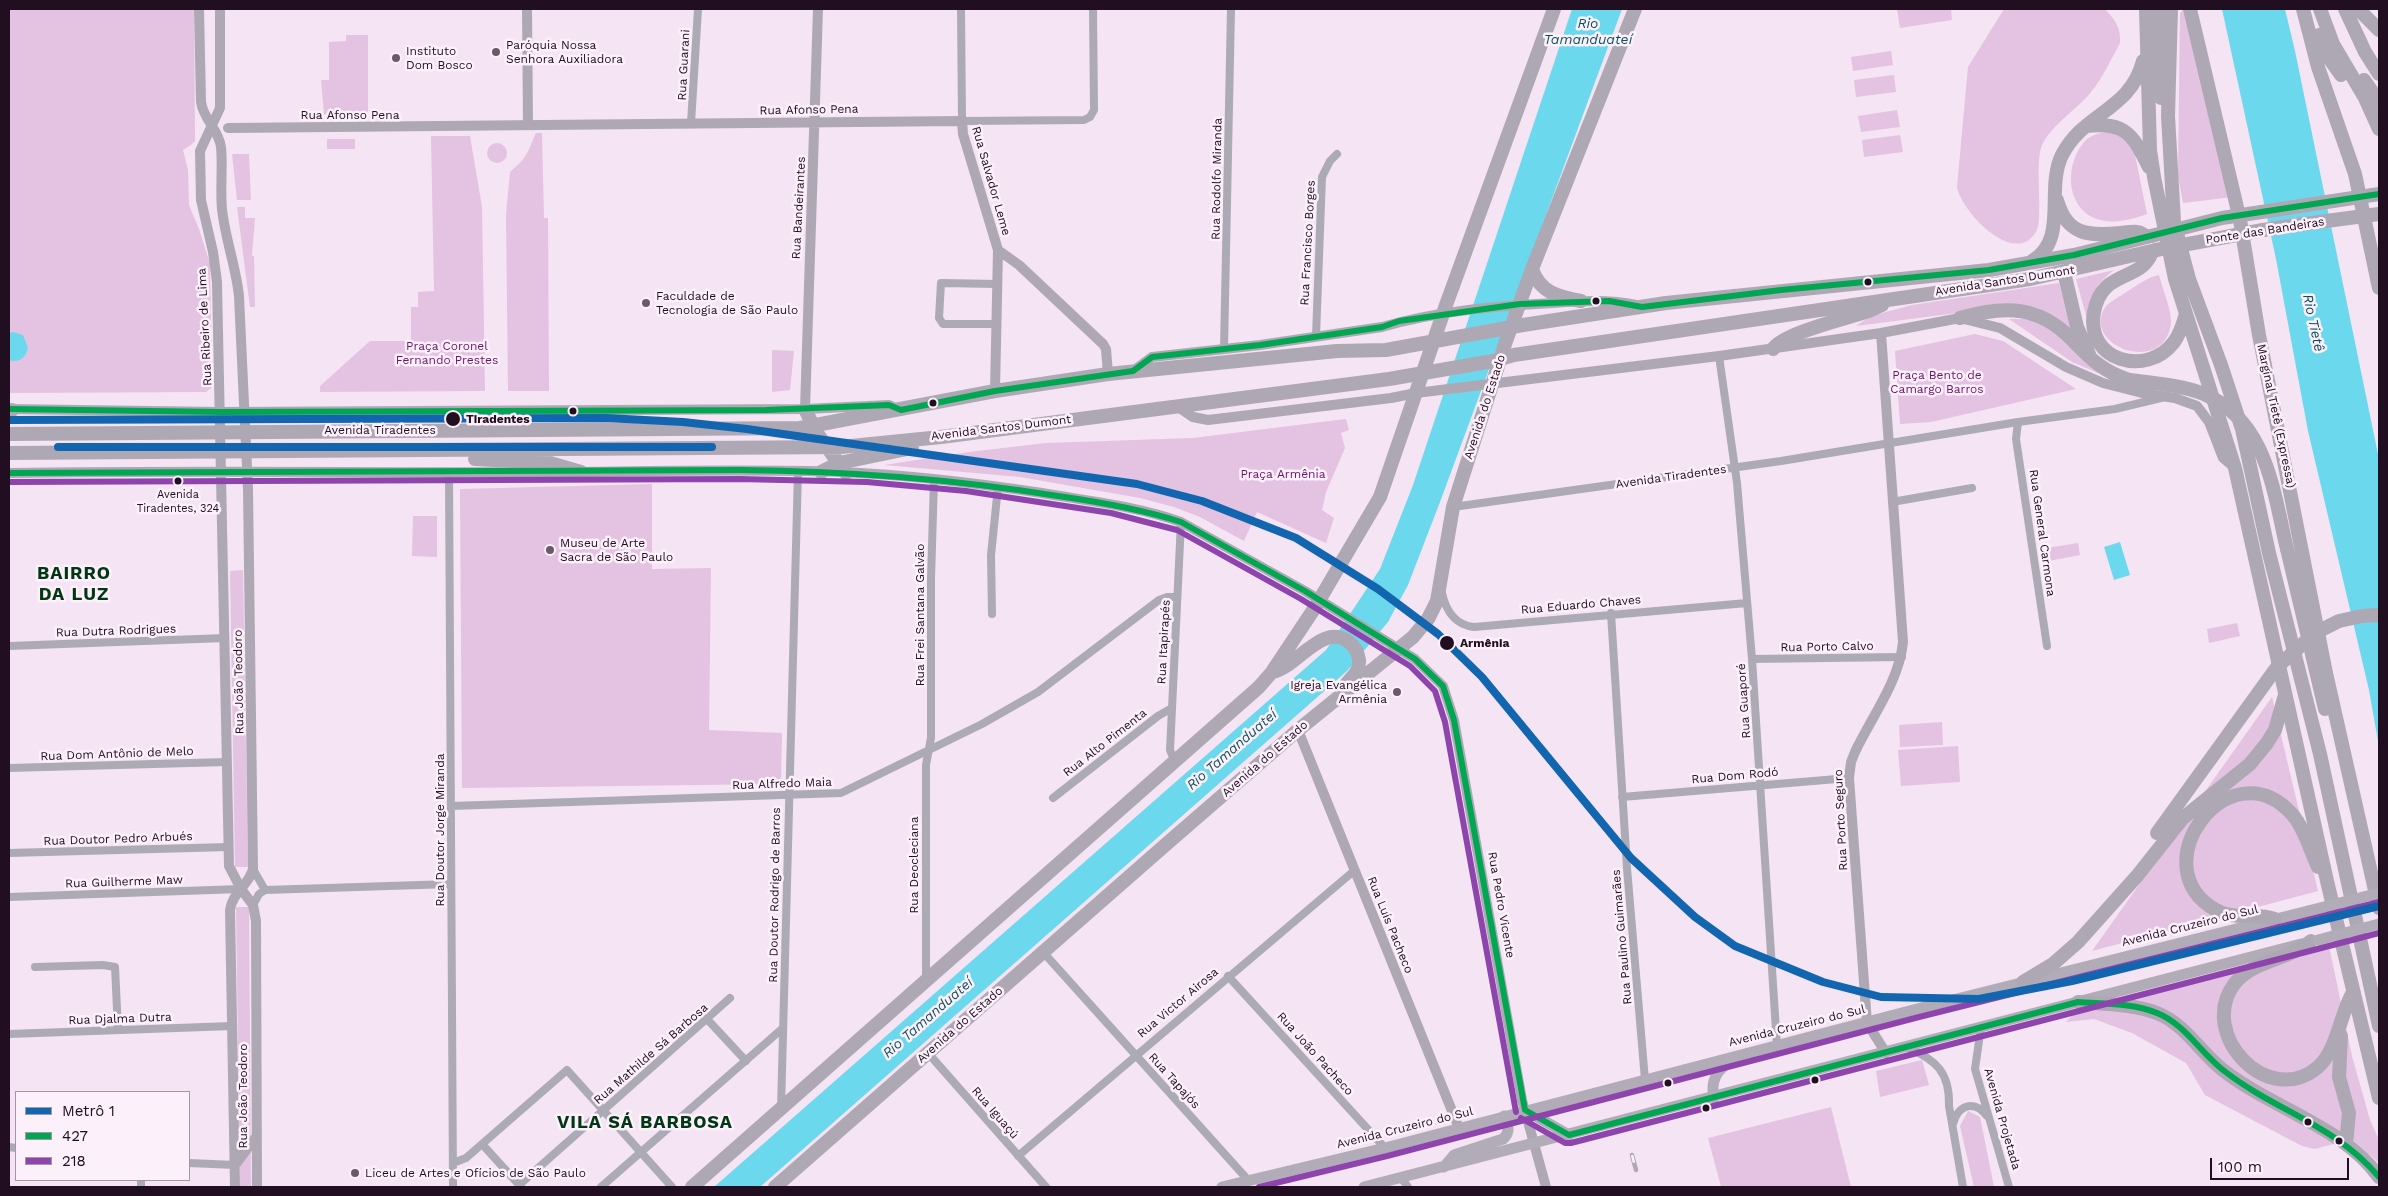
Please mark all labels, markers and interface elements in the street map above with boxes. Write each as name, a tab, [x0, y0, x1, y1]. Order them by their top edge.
water label: Rio Tamanduateí	[1544, 16, 1632, 48]
street label: Rua Guarani	[675, 29, 693, 101]
place label: Paróquia Nossa Senhora Auxiliadora	[506, 38, 623, 66]
place label: Instituto Dom Bosco	[406, 44, 473, 72]
marker: Paróquia Nossa Senhora Auxiliadora	[490, 46, 502, 58]
marker: Instituto Dom Bosco	[390, 52, 402, 64]
street label: Rua Afonso Pena	[759, 102, 859, 118]
street label: Rua Afonso Pena	[301, 108, 399, 122]
street label: Rua Rodolfo Miranda	[1209, 118, 1225, 240]
street label: Rua Salvador Leme	[969, 125, 1013, 237]
street label: Rua Bandeirantes	[789, 156, 809, 260]
street label: Rua Francisco Borges	[1298, 180, 1318, 306]
street label: Ponte das Bandeiras	[2205, 214, 2325, 248]
street label: Avenida Santos Dumont	[1934, 263, 2076, 299]
street label: Rua Ribeiro de Lima	[195, 268, 215, 386]
unlabelled marker	[1863, 277, 1873, 287]
place label: Faculdade de Tecnologia de São Paulo	[656, 289, 798, 317]
water label: Rio Tietê	[2299, 293, 2327, 353]
unlabelled marker	[1591, 296, 1601, 306]
marker: Faculdade de Tecnologia de São Paulo	[640, 297, 652, 309]
park label: Praça Coronel Fernando Prestes	[396, 339, 498, 367]
street label: Marginal Tietê (Expressa)	[2254, 343, 2298, 489]
street label: Avenida do Estado	[1461, 353, 1509, 461]
park label: Praça Bento de Camargo Barros	[1890, 368, 1984, 396]
unlabelled marker	[928, 398, 938, 408]
unlabelled marker	[568, 406, 578, 416]
marker: Tiradentes	[444, 410, 462, 428]
place label: Tiradentes	[466, 412, 530, 426]
street label: Avenida Santos Dumont	[930, 412, 1072, 444]
street label: Avenida Tiradentes	[324, 423, 436, 437]
street label: Avenida Tiradentes	[1615, 462, 1727, 492]
park label: Praça Armênia	[1240, 467, 1326, 481]
street label: Rua General Carmona	[2026, 469, 2058, 597]
marker: Avenida Tiradentes, 324	[173, 476, 183, 486]
place label: Avenida Tiradentes, 324	[137, 488, 219, 514]
place label: Museu de Arte Sacra de São Paulo	[560, 536, 673, 564]
marker: Museu de Arte Sacra de São Paulo	[544, 544, 556, 556]
street label: Rua Frei Santana Galvão	[913, 544, 927, 686]
district label: BAIRRO DA LUZ	[36, 563, 112, 606]
street label: Rua Eduardo Chaves	[1520, 593, 1642, 617]
street label: Rua Itapirapés	[1155, 599, 1173, 685]
street label: Rua Dutra Rodrigues	[56, 622, 176, 640]
street label: Rua João Teodoro	[231, 629, 247, 735]
marker: Armênia	[1438, 634, 1456, 652]
place label: Armênia	[1460, 636, 1509, 650]
street label: Rua Porto Calvo	[1780, 639, 1874, 655]
street label: Rua Guaporé	[1734, 663, 1754, 739]
place label: Igreja Evangélica Armênia	[1290, 678, 1387, 706]
marker: Igreja Evangélica Armênia	[1391, 686, 1403, 698]
street label: Rua Alto Pimenta	[1060, 706, 1150, 780]
water label: Rio Tamanduateí	[1183, 706, 1281, 794]
street label: Avenida do Estado	[1219, 718, 1311, 800]
street label: Rua Dom Antônio de Melo	[40, 744, 194, 764]
street label: Rua Doutor Jorge Miranda	[433, 753, 447, 907]
street label: Rua Dom Rodó	[1691, 765, 1779, 787]
street label: Rua Porto Seguro	[1831, 769, 1851, 871]
street label: Rua Alfredo Maia	[732, 775, 832, 793]
street label: Rua Doutor Rodrigo de Barros	[766, 807, 784, 983]
street label: Rua Deocleciana	[907, 816, 921, 914]
street label: Rua Doutor Pedro Arbués	[43, 829, 193, 849]
street label: Rua Pedro Vicente	[1485, 851, 1517, 959]
street label: Rua Paulino Guimarães	[1609, 869, 1635, 1005]
street label: Rua Guilherme Maw	[65, 873, 183, 891]
street label: Rua Luís Pacheco	[1364, 874, 1416, 976]
street label: Avenida Cruzeiro do Sul	[2120, 902, 2260, 950]
street label: Rua Victor Airosa	[1135, 965, 1221, 1041]
water label: Rio Tamanduateí	[879, 974, 977, 1062]
street label: Avenida do Estado	[914, 984, 1006, 1066]
street label: Rua Mathilde Sá Barbosa	[591, 1000, 711, 1108]
street label: Avenida Cruzeiro do Sul	[1727, 1002, 1867, 1050]
street label: Rua João Pacheco	[1274, 1009, 1356, 1099]
street label: Rua Djalma Dutra	[68, 1010, 172, 1028]
street label: Rua João Teodoro	[236, 1044, 250, 1148]
street label: Rua Tapajós	[1145, 1050, 1203, 1112]
street label: Avenida Projetada	[1981, 1067, 2023, 1171]
unlabelled marker	[1810, 1075, 1820, 1085]
unlabelled marker	[1663, 1078, 1673, 1088]
street label: Rua Iguaçú	[968, 1084, 1022, 1142]
legend	[15, 1091, 190, 1181]
text: Metrô 1	[62, 1102, 115, 1120]
unlabelled marker	[1701, 1103, 1711, 1113]
street label: Avenida Cruzeiro do Sul	[1335, 1104, 1475, 1152]
district label: VILA SÁ BARBOSA	[555, 1112, 735, 1134]
unlabelled marker	[2303, 1117, 2313, 1127]
text: 427	[62, 1127, 88, 1145]
unlabelled marker	[2334, 1136, 2344, 1146]
scale bar	[2213, 1148, 2352, 1180]
text: 218	[62, 1152, 86, 1170]
text: 100 m	[2218, 1158, 2262, 1176]
place label: Liceu de Artes e Ofícios de São Paulo	[365, 1166, 586, 1180]
marker: Liceu de Artes e Ofícios de São Paulo	[349, 1167, 361, 1179]

